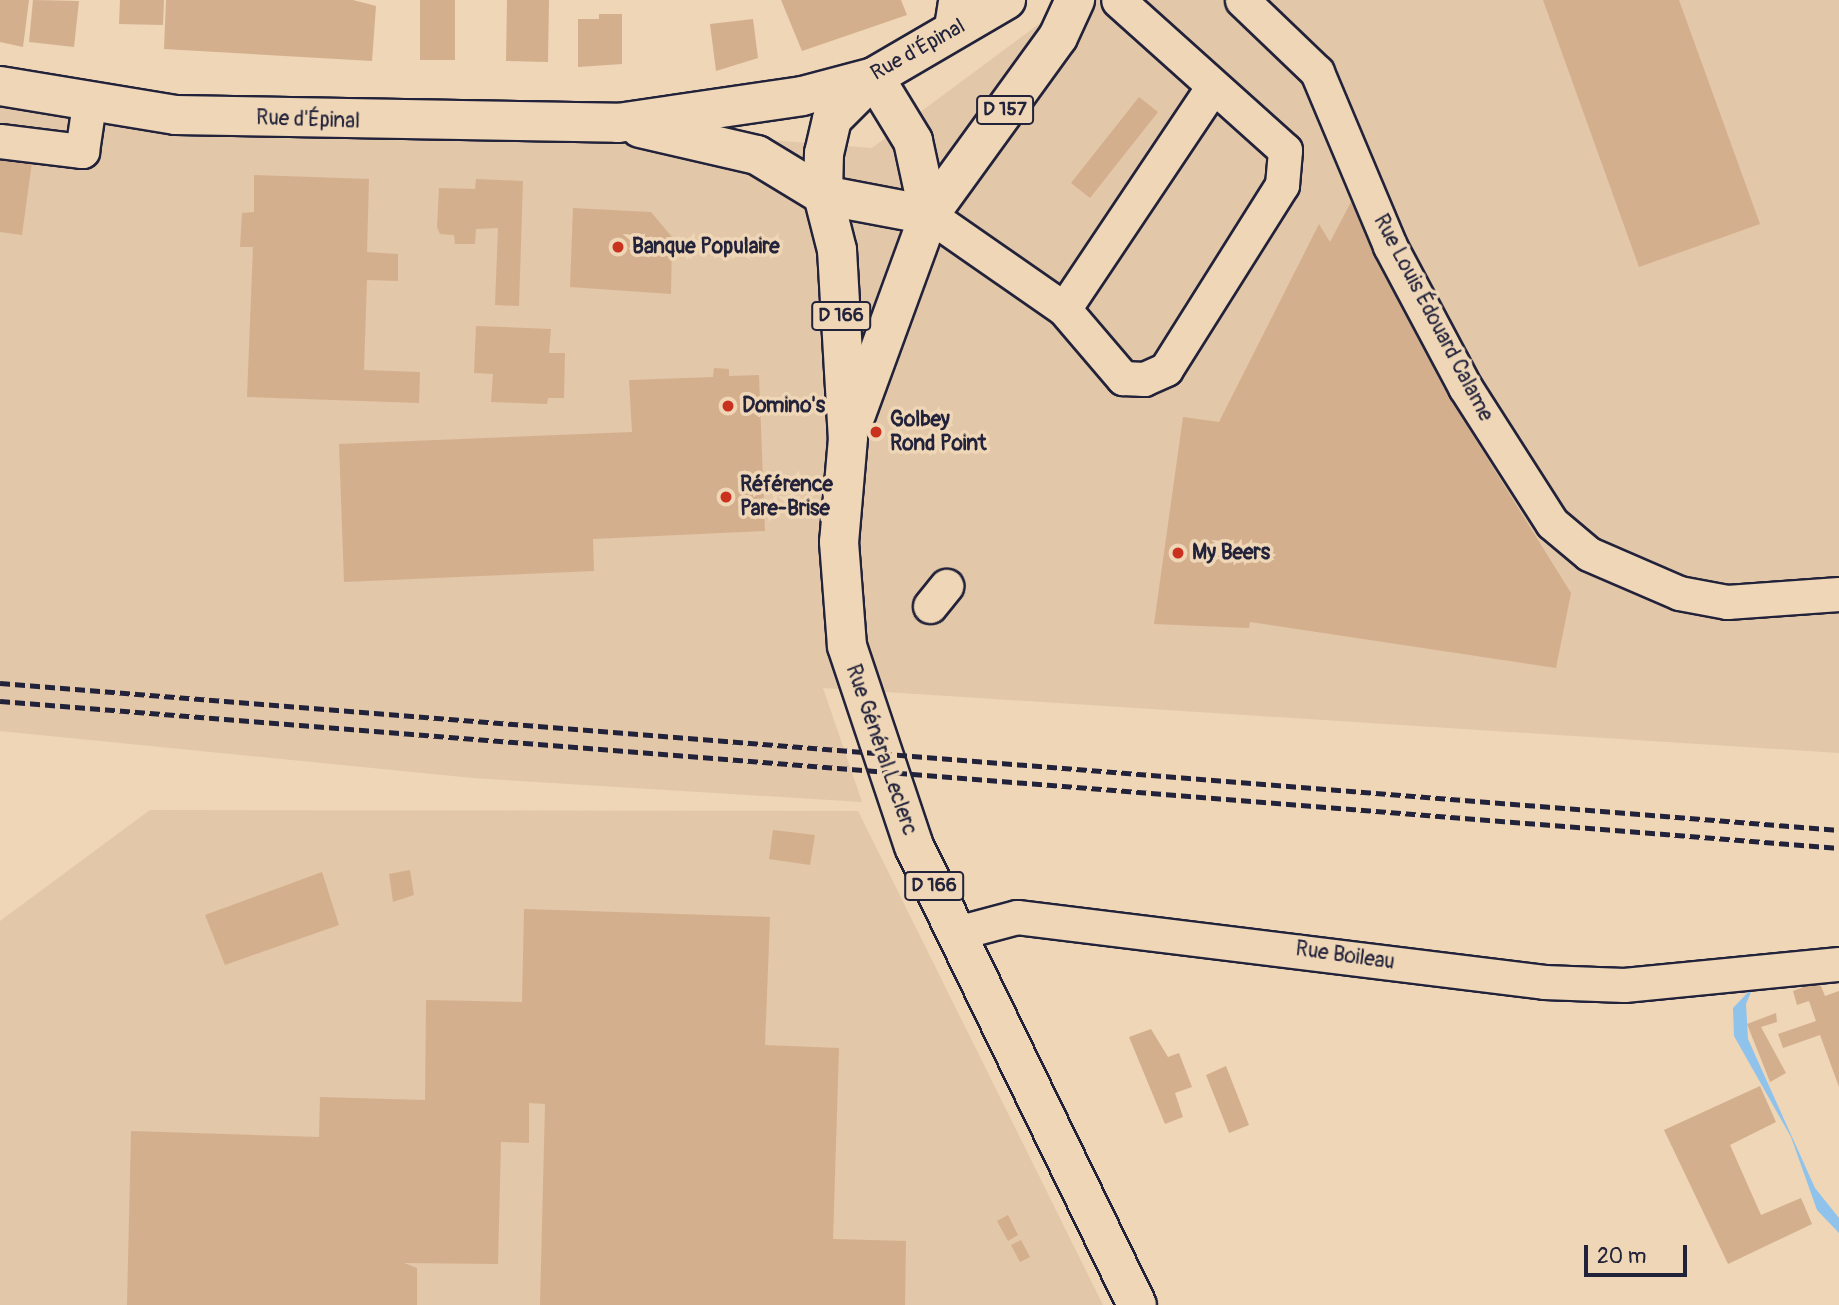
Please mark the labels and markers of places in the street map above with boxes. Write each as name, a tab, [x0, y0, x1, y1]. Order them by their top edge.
place label: Banque Populaire	[632, 234, 780, 260]
marker: Banque Populaire	[610, 239, 626, 255]
place label: Domino's	[742, 393, 825, 419]
marker: Domino's	[720, 398, 736, 414]
place label: Golbey Rond Point	[890, 407, 986, 457]
marker: Golbey Rond Point	[868, 424, 884, 440]
place label: Référence Pare-Brise	[740, 472, 833, 522]
marker: Référence Pare-Brise	[718, 489, 734, 505]
place label: My Beers	[1192, 540, 1270, 566]
marker: My Beers	[1170, 545, 1186, 561]

